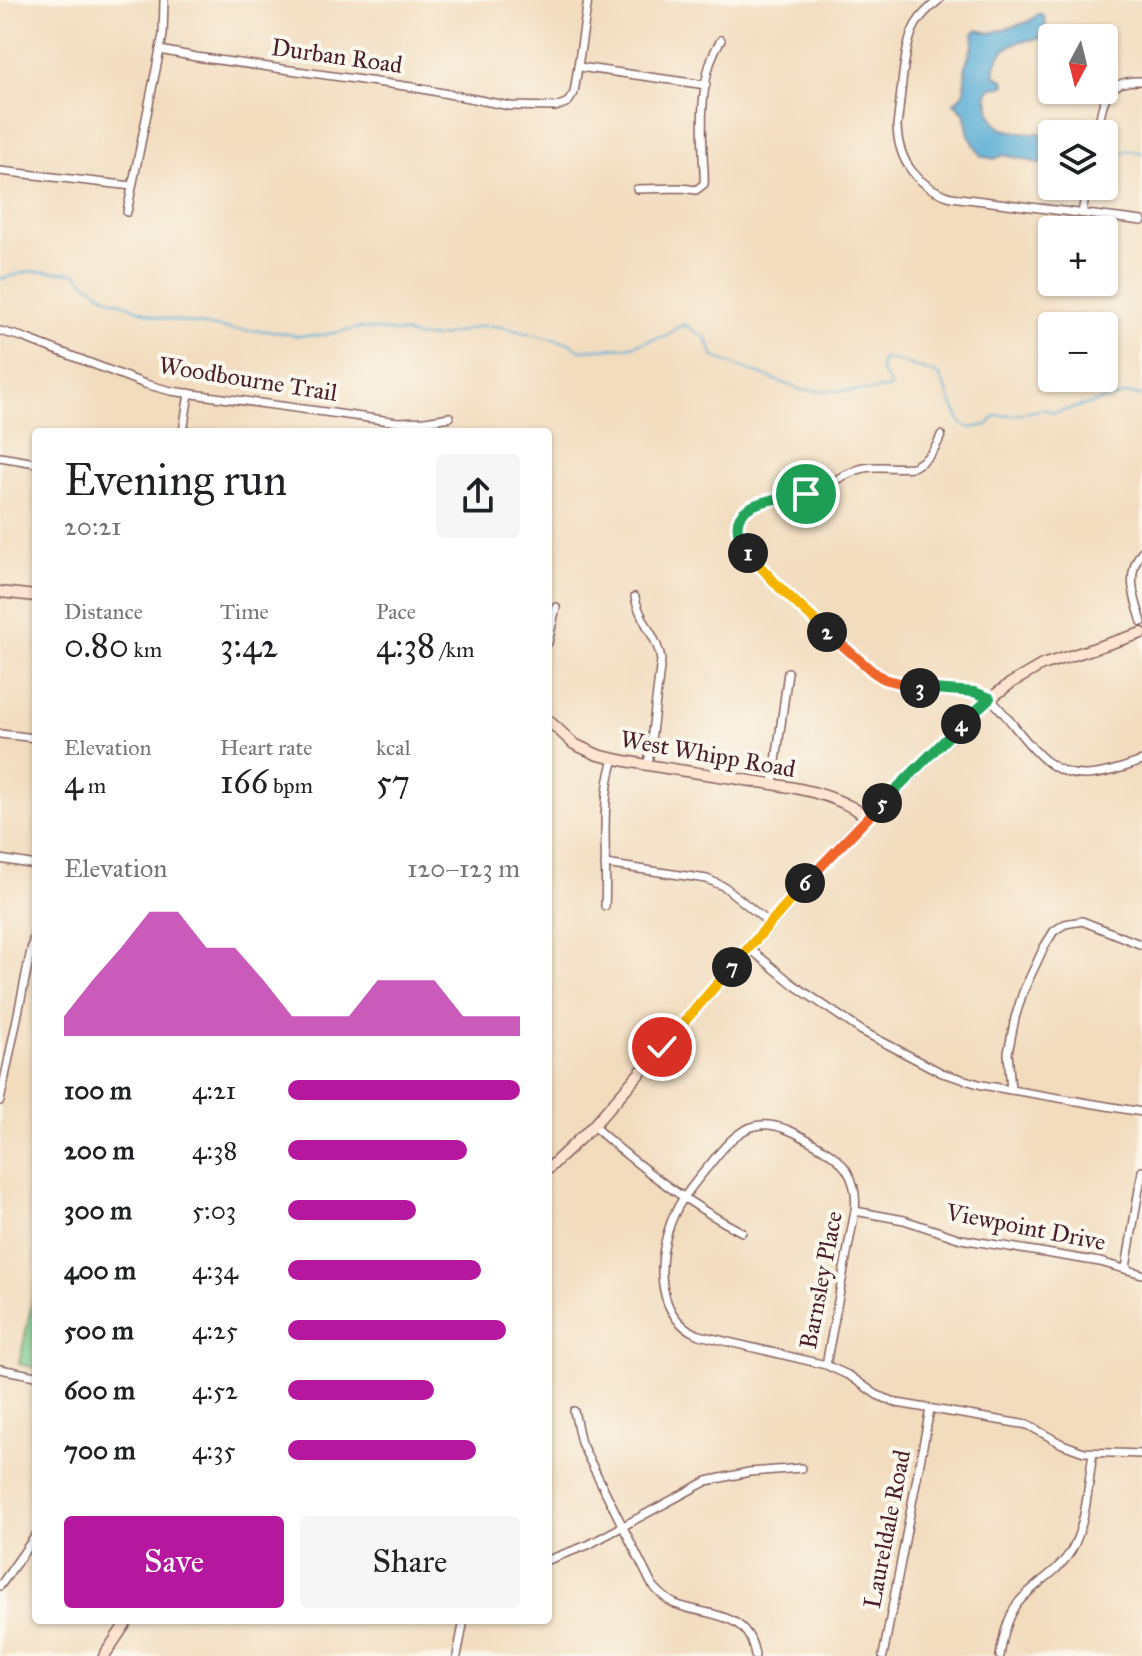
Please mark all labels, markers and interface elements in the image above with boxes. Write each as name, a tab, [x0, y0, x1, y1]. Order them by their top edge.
north arrow	[1038, 24, 1118, 104]
map controls	[1038, 24, 1118, 392]
street label: Durban Road	[270, 32, 404, 80]
button: layers	[1038, 120, 1118, 200]
button: +	[1038, 216, 1118, 296]
button: −	[1038, 312, 1118, 392]
street label: Woodbourne Trail	[157, 350, 340, 408]
text: Evening run	[64, 453, 287, 507]
button: share	[436, 454, 520, 538]
pin	[772, 460, 840, 528]
icon: arrive	[784, 472, 828, 516]
text: 20:21	[64, 510, 122, 542]
pin: 1	[728, 533, 768, 573]
text: 1	[744, 539, 752, 566]
text: Distance	[64, 598, 143, 625]
text: Time	[220, 598, 269, 625]
text: Pace	[376, 598, 416, 625]
pin: 2	[807, 612, 847, 652]
text: 2	[822, 618, 832, 645]
text: 0.80	[64, 625, 129, 666]
text: 3:42	[220, 625, 278, 666]
text: 4:38	[376, 625, 435, 666]
text: km	[129, 636, 162, 663]
text: /km	[435, 636, 475, 663]
pin: 3	[900, 668, 940, 708]
text: 3	[916, 674, 924, 701]
pin: 4	[941, 704, 981, 744]
text: 4	[955, 710, 967, 737]
street label: West Whipp Road	[618, 724, 798, 784]
text: Elevation	[64, 734, 151, 761]
text: Heart rate	[220, 734, 313, 761]
text: kcal	[376, 734, 411, 761]
text: 4	[64, 761, 83, 802]
text: 166	[220, 761, 268, 802]
text: 57	[376, 761, 410, 802]
text: m	[83, 772, 106, 799]
text: bpm	[268, 772, 313, 799]
pin: 5	[862, 783, 902, 823]
text: 5	[877, 789, 887, 816]
text: Elevation	[64, 852, 167, 884]
text: 120–123 m	[407, 852, 520, 884]
pin: 6	[785, 863, 825, 903]
text: 6	[799, 869, 811, 896]
pin: 7	[712, 947, 752, 987]
text: 7	[726, 953, 738, 980]
pin	[628, 1013, 696, 1081]
icon: check	[640, 1025, 684, 1069]
text: 100 m	[64, 1074, 132, 1106]
text: 4:21	[192, 1074, 236, 1106]
text: 200 m	[64, 1134, 135, 1166]
text: 4:38	[192, 1134, 237, 1166]
text: 300 m	[64, 1194, 132, 1226]
text: 5:03	[192, 1194, 236, 1226]
street label: Viewpoint Drive	[943, 1197, 1108, 1257]
street label: Barnsley Place	[793, 1208, 849, 1352]
text: 400 m	[64, 1254, 136, 1286]
text: 4:34	[192, 1254, 238, 1286]
text: 500 m	[64, 1314, 134, 1346]
text: 4:25	[192, 1314, 238, 1346]
text: 600 m	[64, 1374, 135, 1406]
text: 4:52	[192, 1374, 238, 1406]
text: 700 m	[64, 1434, 136, 1466]
text: 4:35	[192, 1434, 236, 1466]
street label: Laureldale Road	[857, 1447, 917, 1611]
button: Save	[64, 1516, 284, 1608]
button: Share	[300, 1516, 520, 1608]

